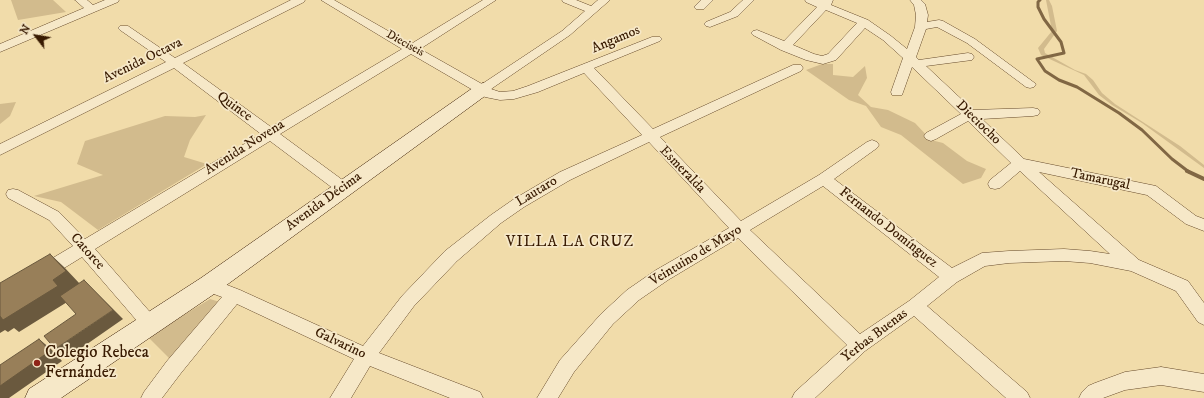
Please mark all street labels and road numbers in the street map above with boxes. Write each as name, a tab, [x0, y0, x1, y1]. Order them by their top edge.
street label: Angamos	[589, 22, 643, 58]
street label: Dieciseis	[383, 28, 427, 60]
street label: Avenida Octava	[101, 35, 185, 87]
street label: Quince	[213, 88, 255, 126]
street label: Dieciocho	[952, 97, 1004, 149]
street label: Avenida Novena	[202, 117, 288, 179]
street label: Esmeralda	[655, 143, 709, 197]
street label: Tamarugal	[1069, 165, 1131, 195]
street label: Avenida Décima	[283, 169, 365, 235]
street label: Lautaro	[513, 173, 561, 211]
street label: Fernando Domínguez	[835, 184, 941, 272]
street label: Veintuino de Mayo	[647, 222, 745, 290]
street label: Catorce	[66, 230, 108, 274]
street label: Yerbas Buenas	[839, 306, 911, 366]
street label: Galvarino	[312, 325, 368, 363]

